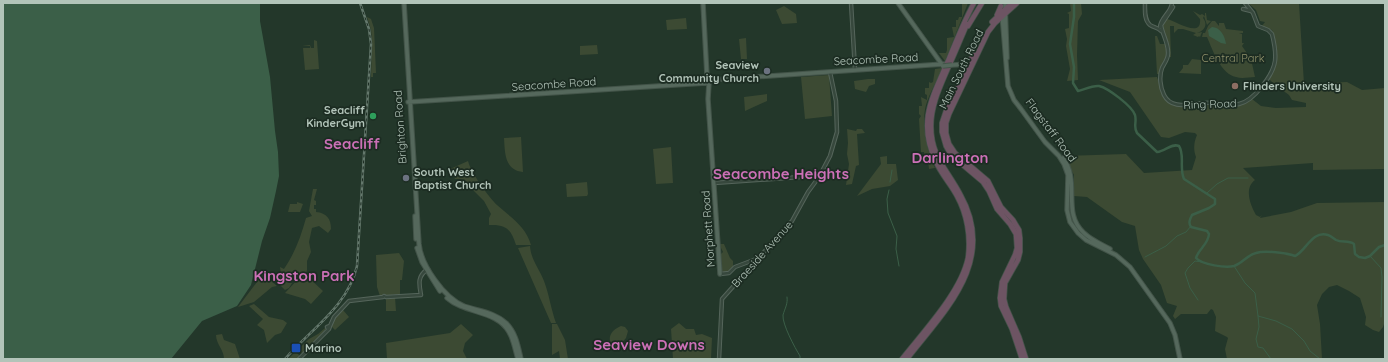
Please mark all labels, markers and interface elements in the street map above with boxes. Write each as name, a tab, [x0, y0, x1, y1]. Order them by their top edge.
street label: Main South Road	[936, 27, 986, 111]
street label: Seacombe Road	[833, 50, 919, 68]
park label: Central Park	[1201, 51, 1265, 65]
place label: Seaview Community Church	[659, 58, 760, 85]
marker: Seaview Community Church	[762, 66, 772, 76]
street label: Seacombe Road	[511, 74, 597, 94]
place label: Flinders University	[1243, 79, 1341, 93]
marker: Flinders University	[1230, 81, 1240, 91]
street label: Brighton Road	[390, 90, 410, 164]
street label: Flagstaff Road	[1023, 95, 1079, 165]
street label: Ring Road	[1183, 96, 1237, 112]
place label: Seacliff KinderGym	[306, 103, 365, 130]
marker: Seacliff KinderGym	[368, 111, 378, 121]
district label: Seacliff	[324, 134, 381, 153]
district label: Darlington	[911, 148, 989, 167]
district label: Seacombe Heights	[713, 164, 849, 183]
place label: South West Baptist Church	[414, 165, 492, 192]
marker: South West Baptist Church	[401, 173, 411, 183]
street label: Morphett Road	[698, 190, 718, 268]
street label: Braeside Avenue	[728, 218, 796, 290]
district label: Kingston Park	[254, 266, 354, 285]
district label: Seaview Downs	[593, 335, 705, 354]
place label: Marino	[305, 341, 342, 355]
marker: Marino	[290, 342, 302, 354]

